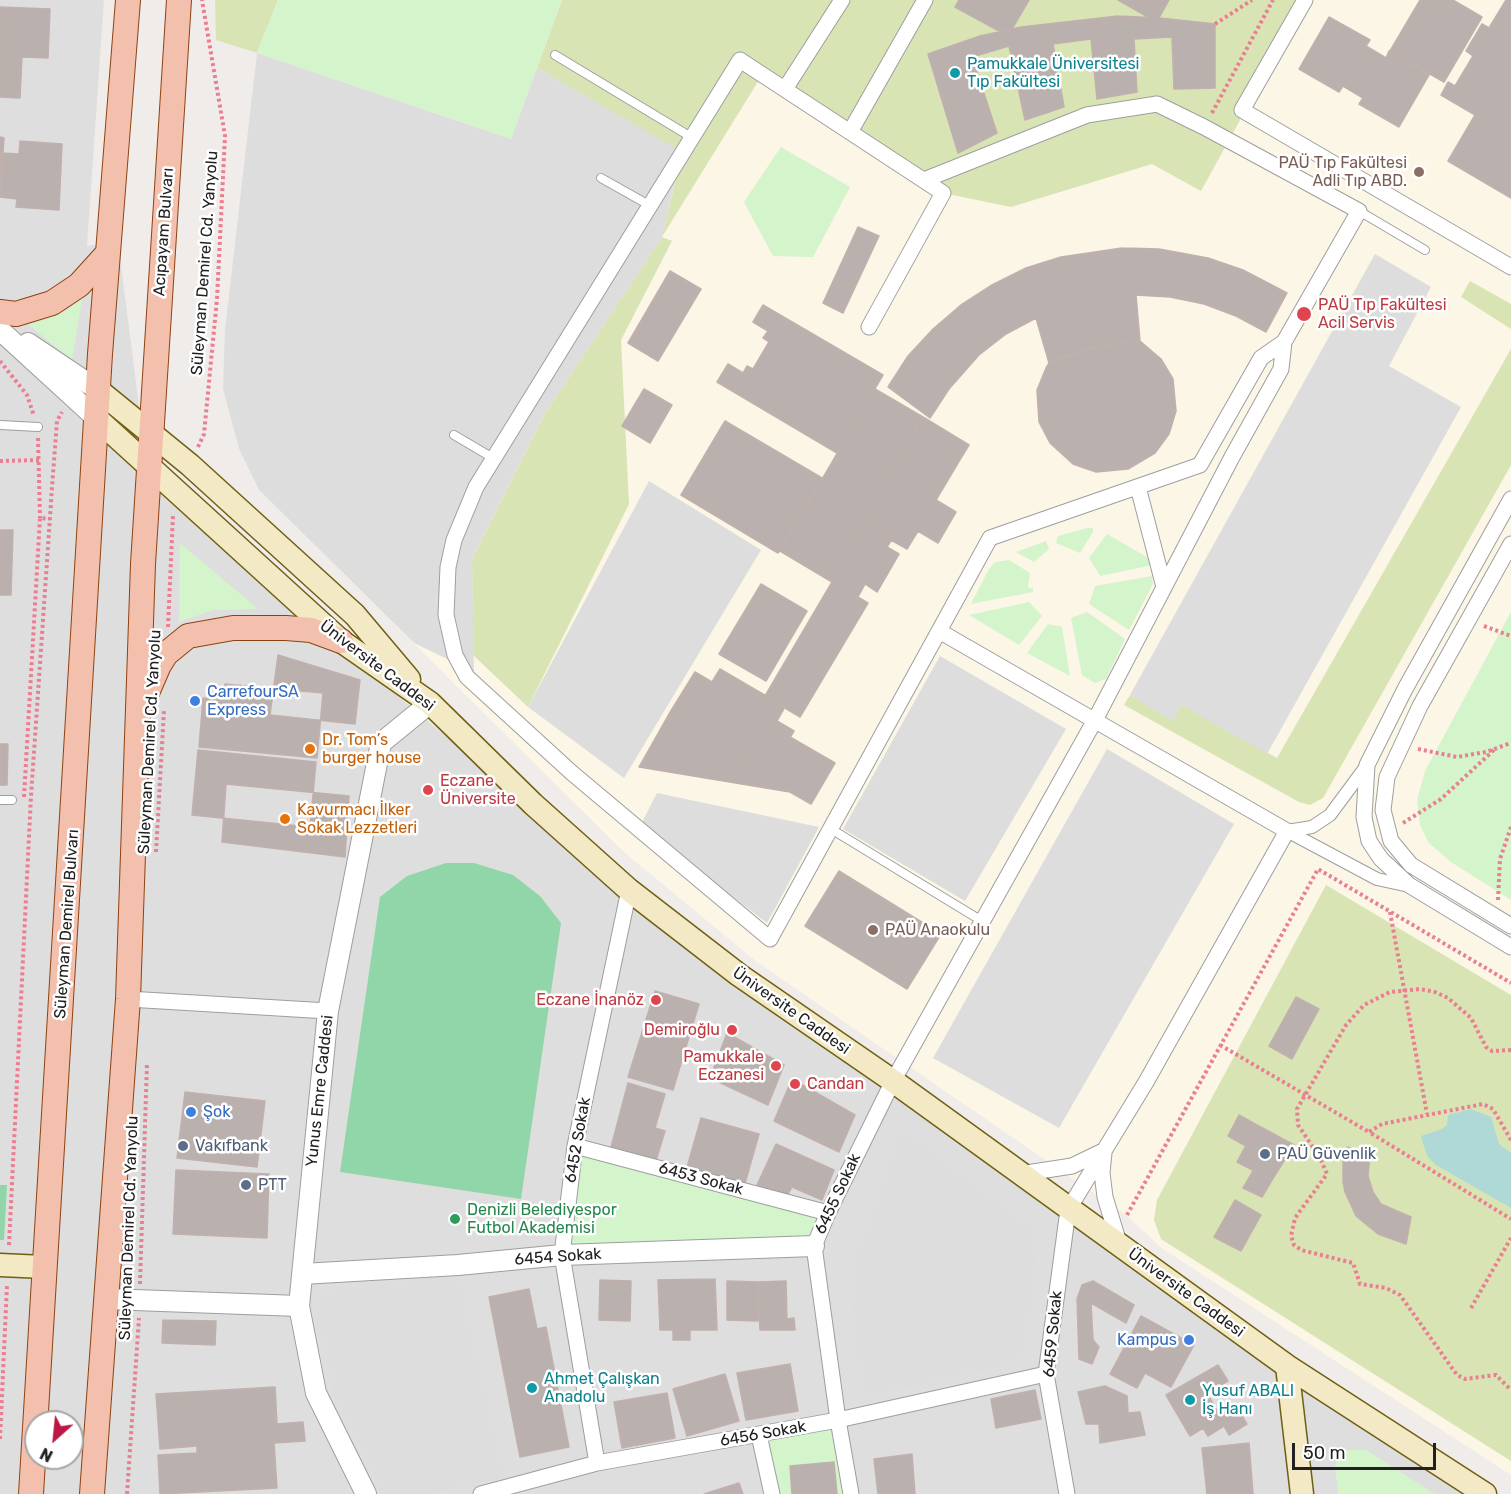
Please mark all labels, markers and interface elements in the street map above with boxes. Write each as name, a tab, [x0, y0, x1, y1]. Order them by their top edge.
place label: Pamukkale Üniversitesi Tıp Fakültesi	[967, 54, 1139, 92]
marker: Pamukkale Üniversitesi Tıp Fakültesi	[948, 66, 962, 80]
street label: Süleyman Demirel Cd. Yanyolu	[188, 150, 222, 376]
place label: PAÜ Tıp Fakültesi Adli Tıp ABD.	[1278, 153, 1407, 191]
marker: PAÜ Tıp Fakültesi Adli Tıp ABD.	[1412, 165, 1426, 179]
street label: Acıpayam Bulvarı	[150, 167, 178, 297]
place label: PAÜ Tıp Fakültesi Acil Servis	[1318, 295, 1447, 333]
marker: PAÜ Tıp Fakültesi Acil Servis	[1295, 305, 1313, 323]
street label: Üniversite Caddesi	[316, 616, 438, 716]
street label: Süleyman Demirel Cd. Yanyolu	[135, 629, 165, 855]
place label: CarrefourSA Express	[207, 682, 299, 720]
marker: CarrefourSA Express	[188, 694, 202, 708]
place label: Dr. Tom’s burger house	[322, 730, 421, 768]
marker: Dr. Tom’s burger house	[303, 742, 317, 756]
place label: Eczane Üniversite	[440, 771, 516, 809]
marker: Eczane Üniversite	[421, 783, 435, 797]
place label: Kavurmacı İlker Sokak Lezzetleri	[297, 800, 417, 838]
marker: Kavurmacı İlker Sokak Lezzetleri	[278, 812, 292, 826]
street label: Süleyman Demirel Bulvarı	[51, 829, 83, 1019]
place label: PAÜ Anaokulu	[885, 920, 990, 940]
marker: PAÜ Anaokulu	[866, 923, 880, 937]
street label: Üniversite Caddesi	[729, 963, 853, 1059]
place label: Eczane İnanöz	[536, 990, 644, 1010]
marker: Eczane İnanöz	[649, 993, 663, 1007]
street label: Yunus Emre Caddesi	[302, 1014, 338, 1168]
place label: Demiroğlu	[644, 1020, 720, 1040]
marker: Demiroğlu	[725, 1023, 739, 1037]
place label: Pamukkale Eczanesi	[683, 1047, 764, 1085]
marker: Pamukkale Eczanesi	[769, 1059, 783, 1073]
place label: Candan	[807, 1074, 864, 1094]
marker: Candan	[788, 1077, 802, 1091]
street label: 6452 Sokak	[561, 1096, 595, 1184]
place label: Şok	[203, 1102, 230, 1122]
marker: Şok	[184, 1105, 198, 1119]
street label: Süleyman Demirel Cd. Yanyolu	[115, 1115, 143, 1341]
place label: Vakıfbank	[195, 1136, 268, 1156]
marker: Vakıfbank	[176, 1139, 190, 1153]
place label: PAÜ Güvenlik	[1277, 1144, 1376, 1164]
marker: PAÜ Güvenlik	[1258, 1147, 1272, 1161]
street label: 6455 Sokak	[811, 1151, 865, 1237]
street label: 6453 Sokak	[657, 1158, 745, 1200]
place label: PTT	[258, 1175, 287, 1195]
marker: PTT	[239, 1178, 253, 1192]
place label: Denizli Belediyespor Futbol Akademisi	[467, 1200, 617, 1238]
marker: Denizli Belediyespor Futbol Akademisi	[448, 1212, 462, 1226]
street label: 6454 Sokak	[514, 1244, 602, 1270]
street label: Üniversite Caddesi	[1124, 1244, 1248, 1342]
street label: 6459 Sokak	[1040, 1290, 1066, 1378]
place label: Kampus	[1117, 1330, 1177, 1350]
marker: Kampus	[1182, 1333, 1196, 1347]
place label: Ahmet Çalışkan Anadolu	[544, 1369, 660, 1407]
marker: Ahmet Çalışkan Anadolu	[525, 1381, 539, 1395]
place label: Yusuf ABALI İş Hanı	[1202, 1381, 1294, 1419]
marker: Yusuf ABALI İş Hanı	[1183, 1393, 1197, 1407]
north arrow	[24, 1410, 84, 1470]
street label: 6456 Sokak	[719, 1417, 807, 1451]
scale bar	[1295, 1431, 1439, 1469]
text: 50 m	[1303, 1442, 1346, 1464]
text: N	[37, 1444, 56, 1466]

